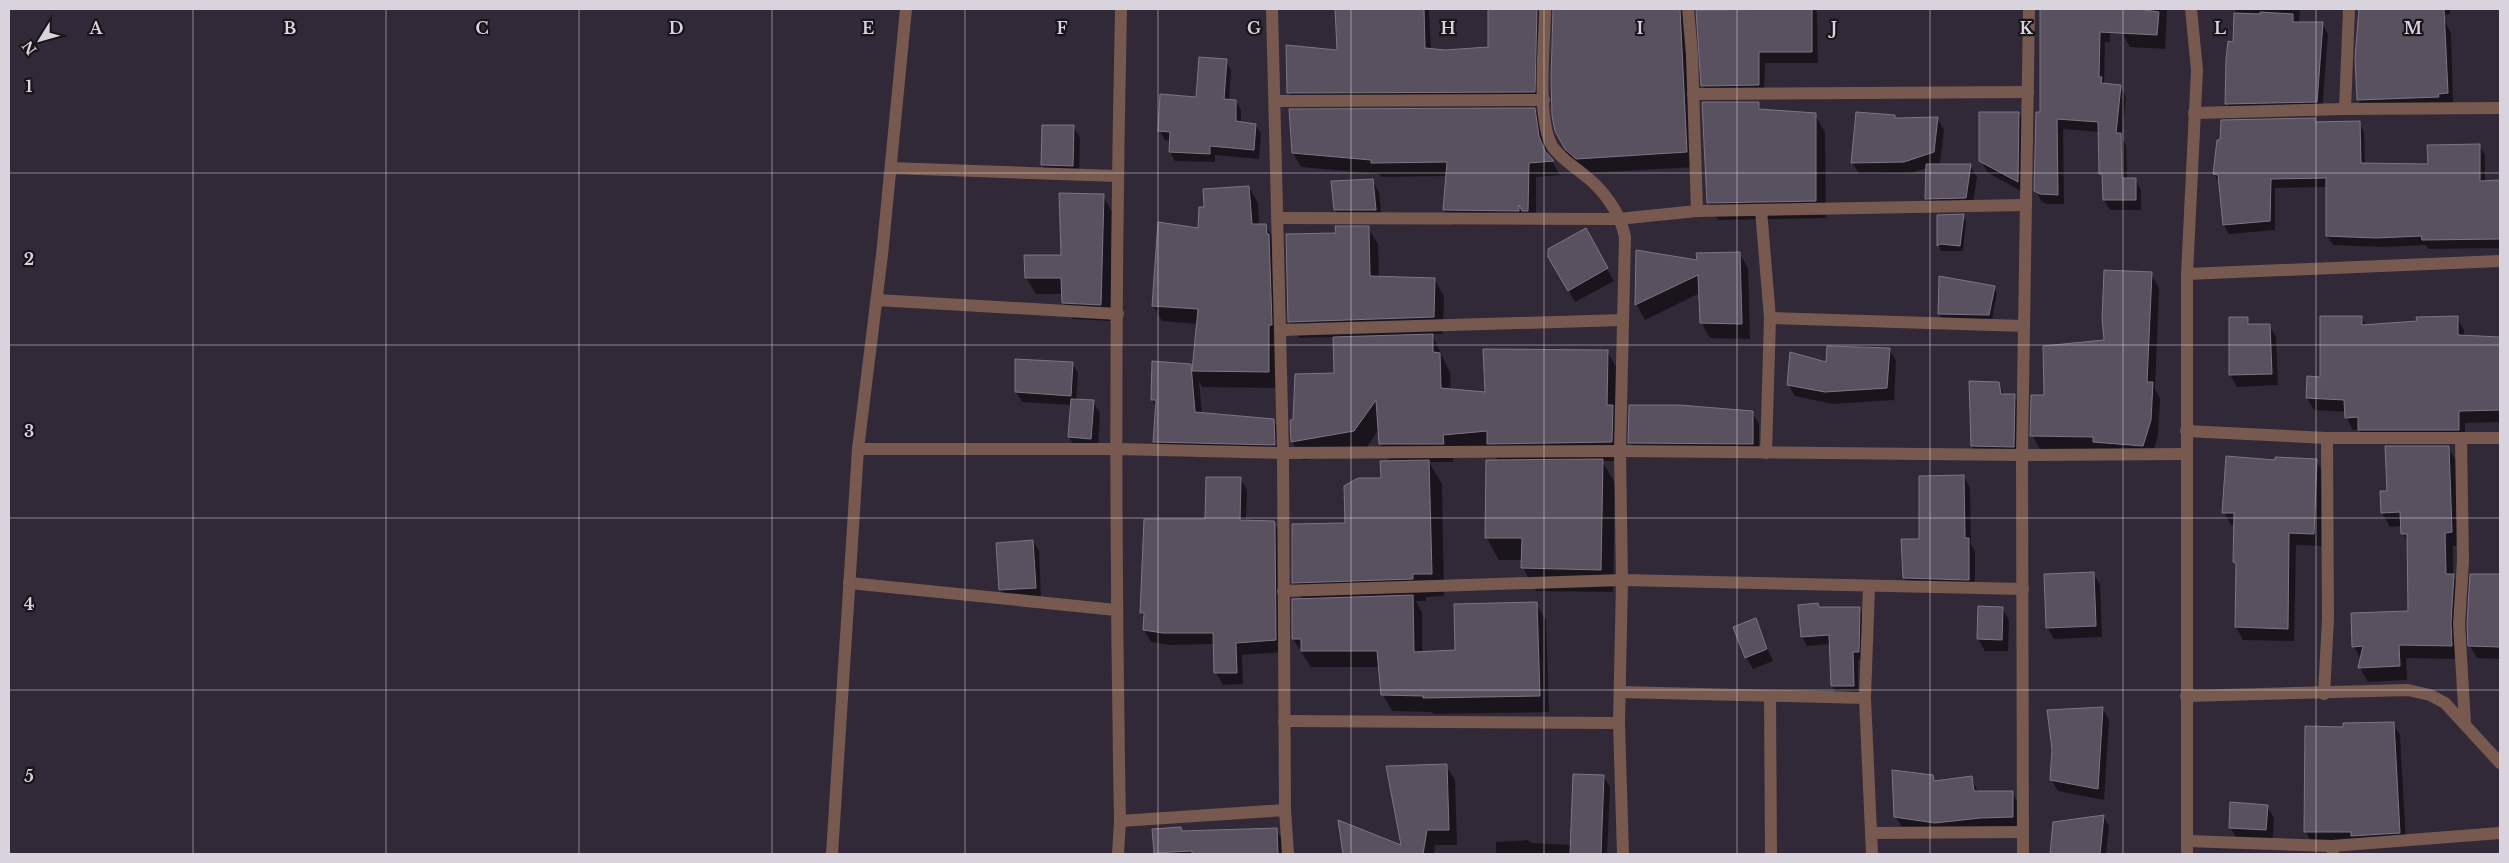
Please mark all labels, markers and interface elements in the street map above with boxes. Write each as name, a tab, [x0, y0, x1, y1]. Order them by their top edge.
north arrow	[15, 15, 65, 65]
text: A	[89, 18, 104, 38]
text: B	[284, 18, 297, 38]
text: C	[475, 18, 489, 38]
text: D	[669, 18, 683, 38]
text: E	[862, 18, 874, 38]
text: F	[1056, 18, 1068, 38]
text: G	[1247, 18, 1261, 38]
text: H	[1440, 18, 1456, 38]
text: I	[1637, 18, 1644, 38]
text: J	[1828, 18, 1837, 38]
text: K	[2019, 18, 2033, 38]
text: L	[2214, 18, 2226, 38]
text: M	[2404, 18, 2422, 38]
text: N	[18, 37, 41, 58]
text: 1	[26, 76, 33, 96]
text: 2	[24, 249, 34, 269]
text: 3	[24, 421, 34, 441]
text: 4	[24, 594, 34, 614]
text: 5	[24, 766, 34, 786]

